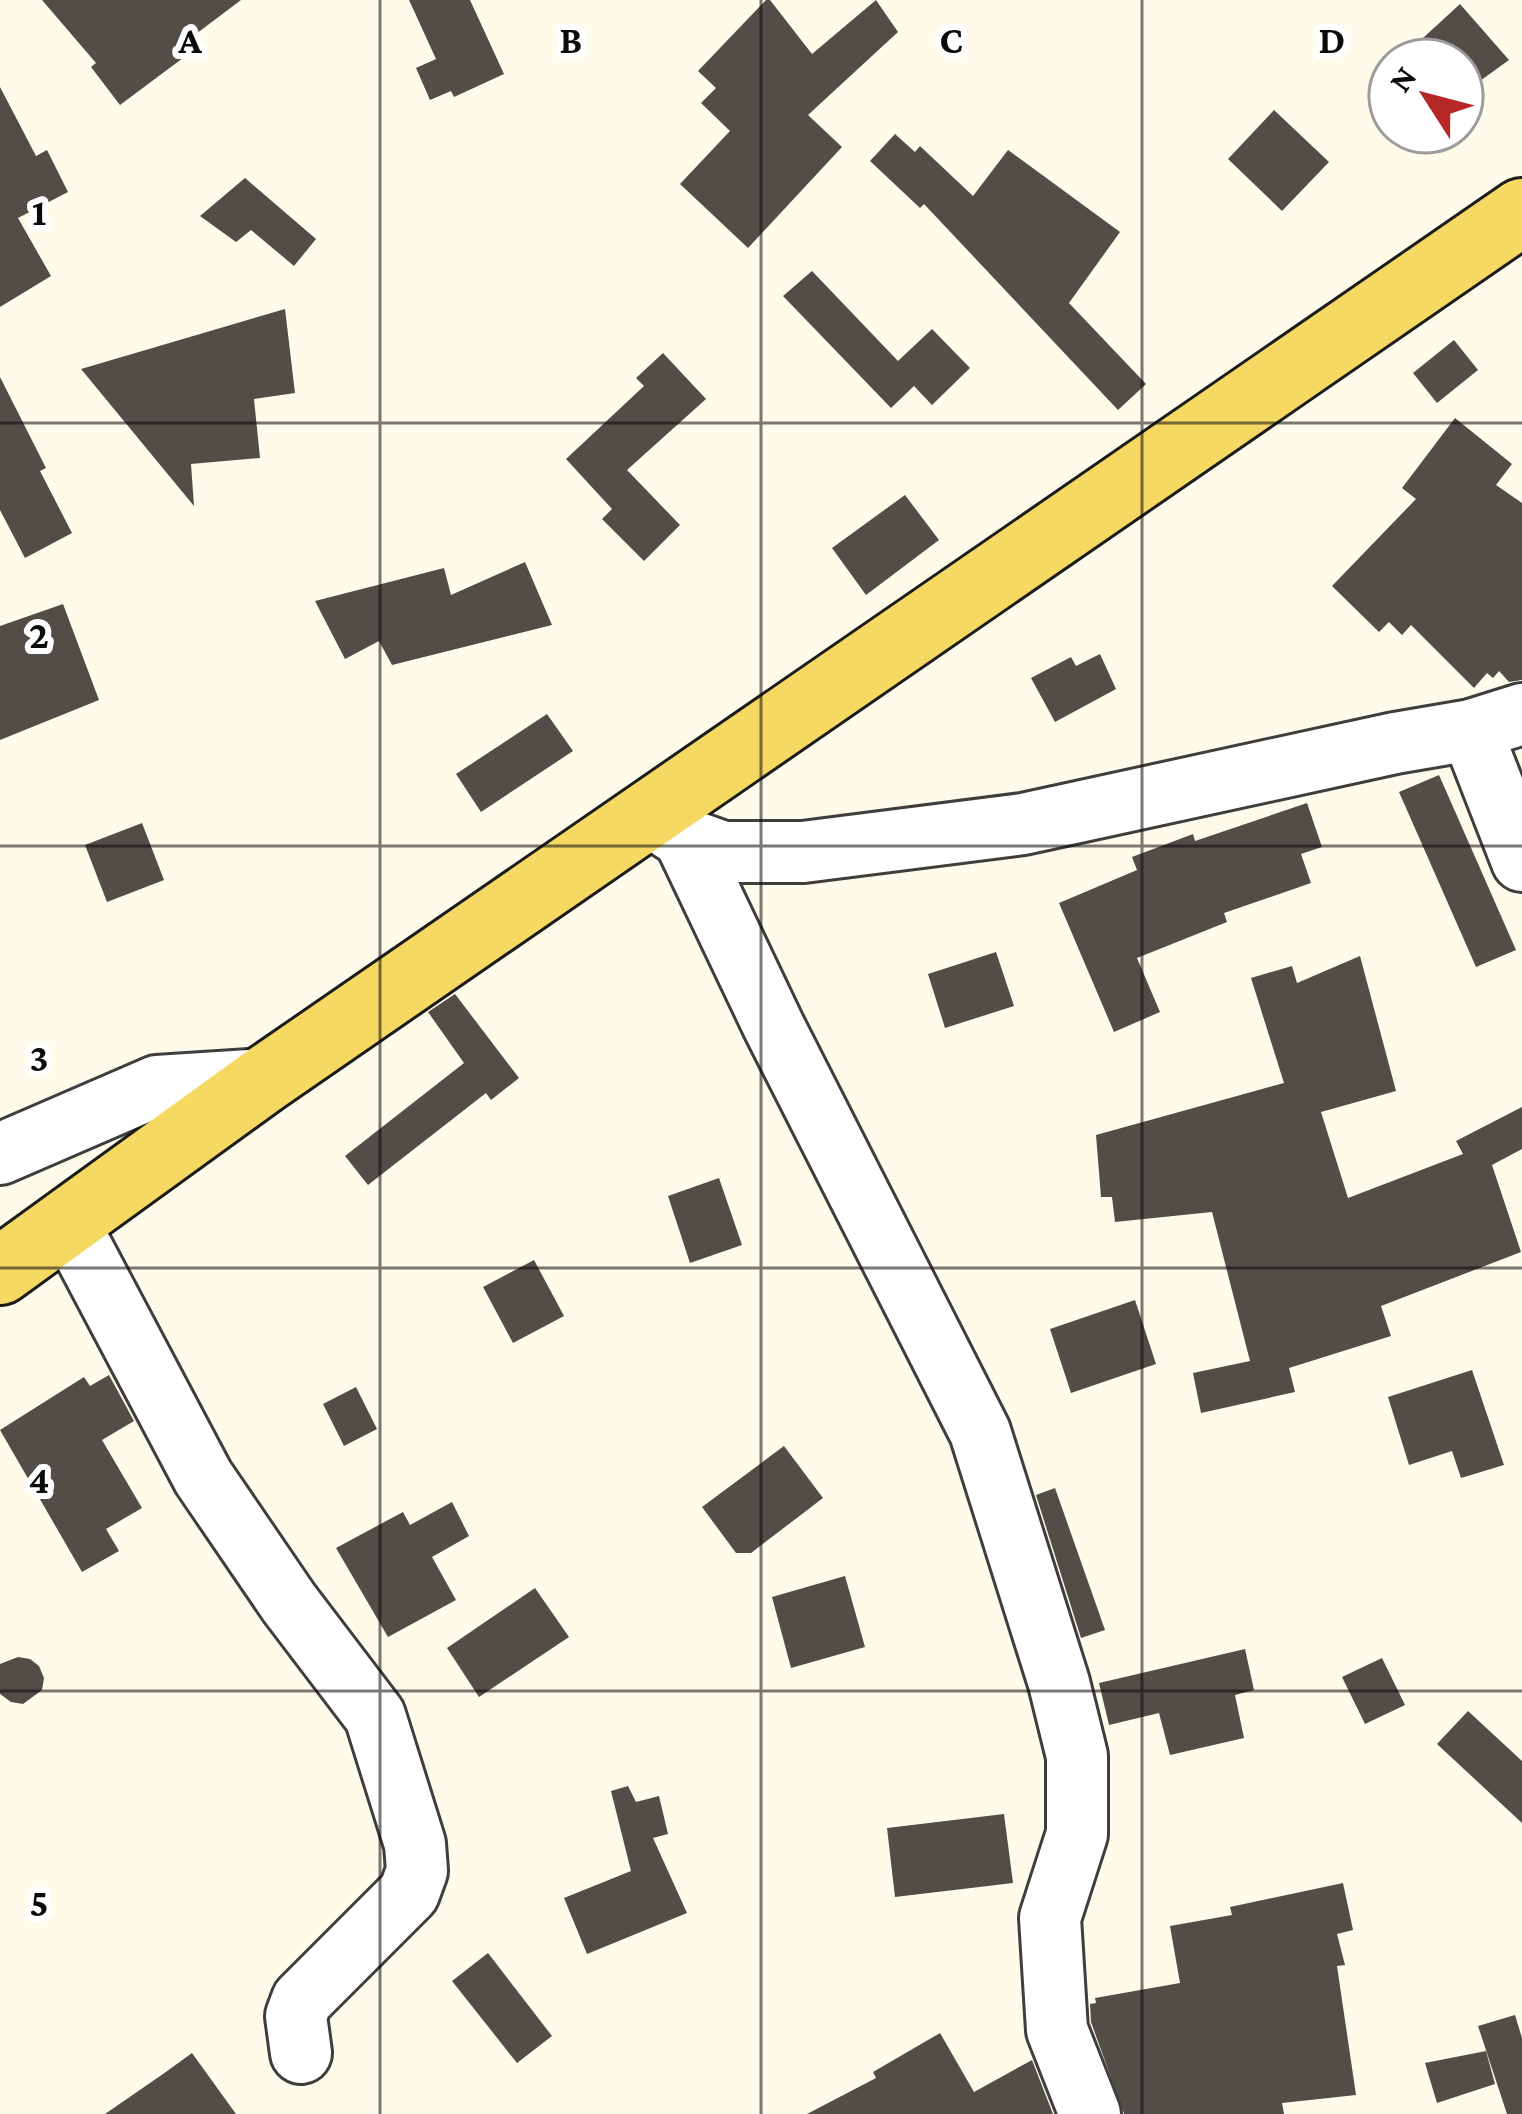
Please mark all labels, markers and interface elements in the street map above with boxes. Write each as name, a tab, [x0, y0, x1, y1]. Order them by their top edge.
text: A	[177, 18, 202, 61]
text: B	[560, 18, 582, 61]
text: C	[939, 18, 963, 61]
text: D	[1319, 18, 1345, 61]
north arrow	[1366, 36, 1486, 156]
text: N	[1381, 59, 1424, 99]
text: 1	[32, 190, 46, 233]
text: 2	[29, 613, 49, 656]
text: 3	[29, 1036, 49, 1079]
text: 4	[28, 1458, 50, 1501]
text: 5	[29, 1881, 49, 1924]

